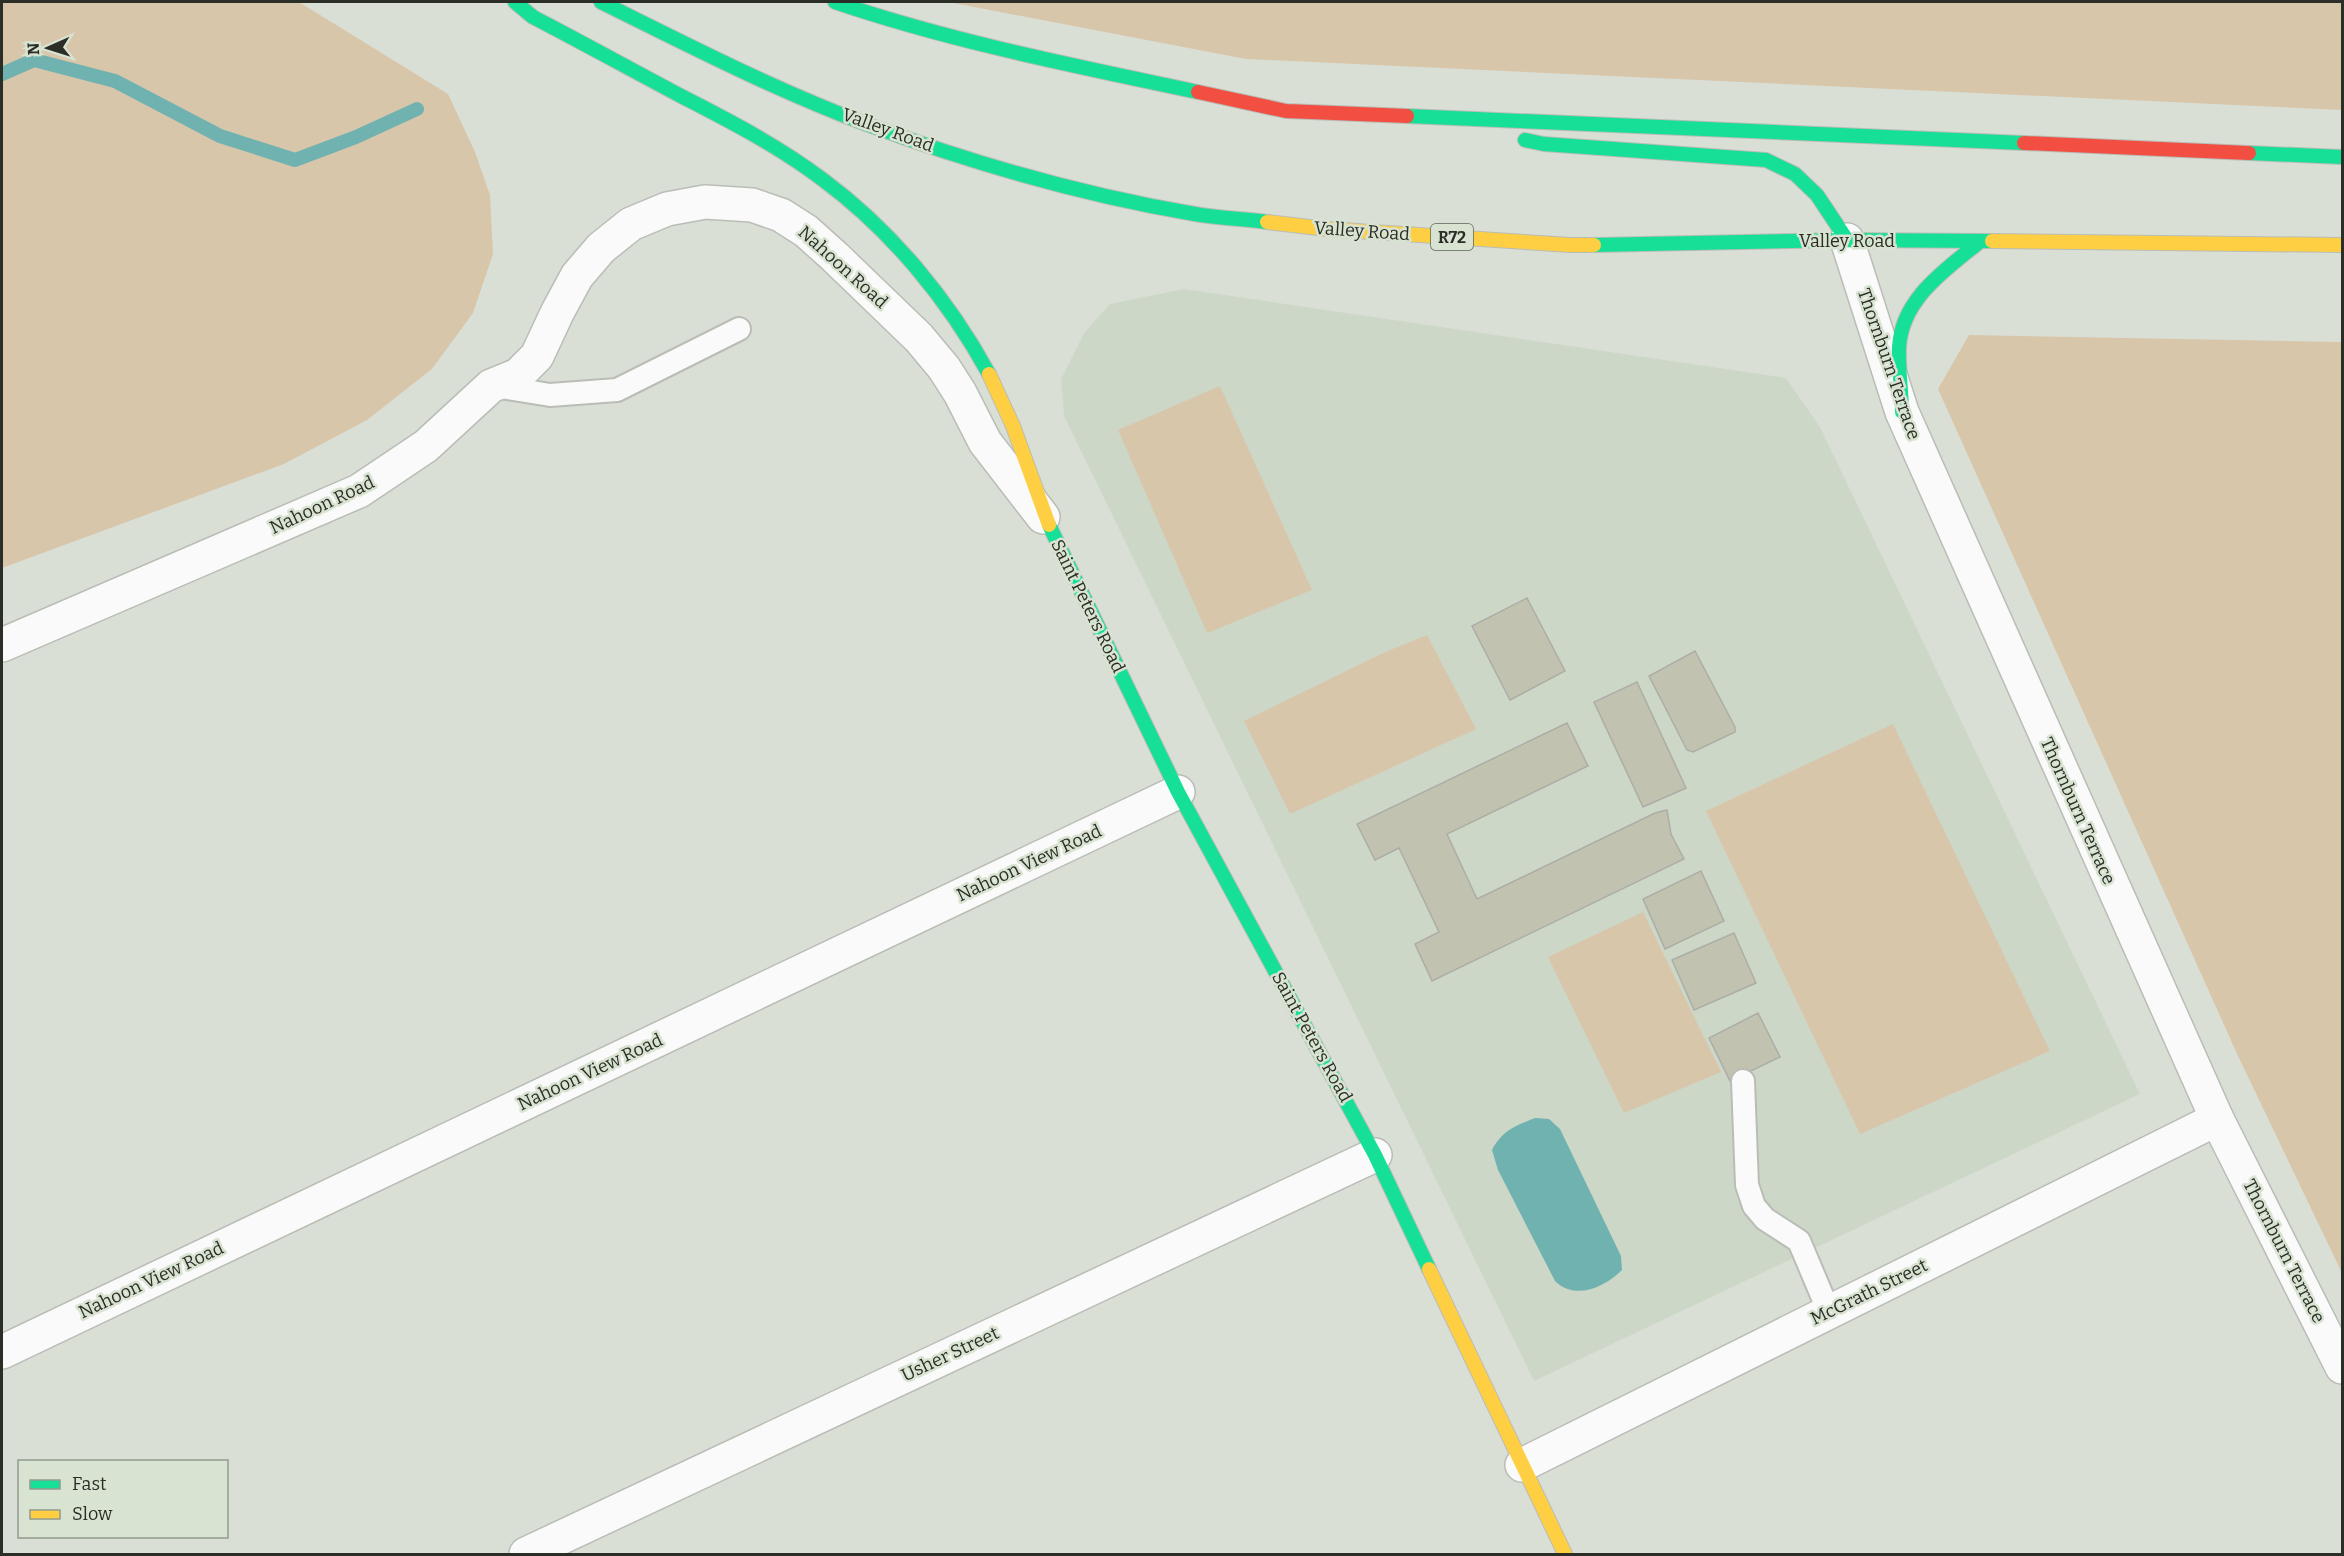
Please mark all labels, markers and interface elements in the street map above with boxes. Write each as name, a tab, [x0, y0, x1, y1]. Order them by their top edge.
north arrow	[18, 18, 78, 78]
text: N	[24, 42, 43, 55]
street label: Valley Road	[839, 103, 937, 157]
street label: Valley Road	[1313, 217, 1411, 245]
street label: Nahoon Road	[794, 221, 893, 313]
road number: R72	[1431, 224, 1473, 250]
street label: Valley Road	[1799, 230, 1895, 252]
street label: Thornburn Terrace	[1853, 286, 1925, 442]
street label: Nahoon Road	[266, 471, 378, 539]
street label: Saint Peters Road	[1046, 536, 1130, 677]
street label: Thornburn Terrace	[2036, 734, 2120, 888]
street label: Nahoon View Road	[953, 820, 1105, 906]
street label: Saint Peters Road	[1267, 968, 1357, 1106]
street label: Nahoon View Road	[514, 1029, 666, 1115]
street label: Thornburn Terrace	[2238, 1175, 2330, 1327]
street label: Nahoon View Road	[75, 1237, 227, 1323]
street label: McGrath Street	[1807, 1254, 1932, 1330]
street label: Usher Street	[898, 1322, 1003, 1386]
legend	[18, 1460, 228, 1538]
text: Fast	[72, 1473, 107, 1495]
text: Slow	[72, 1503, 113, 1525]

